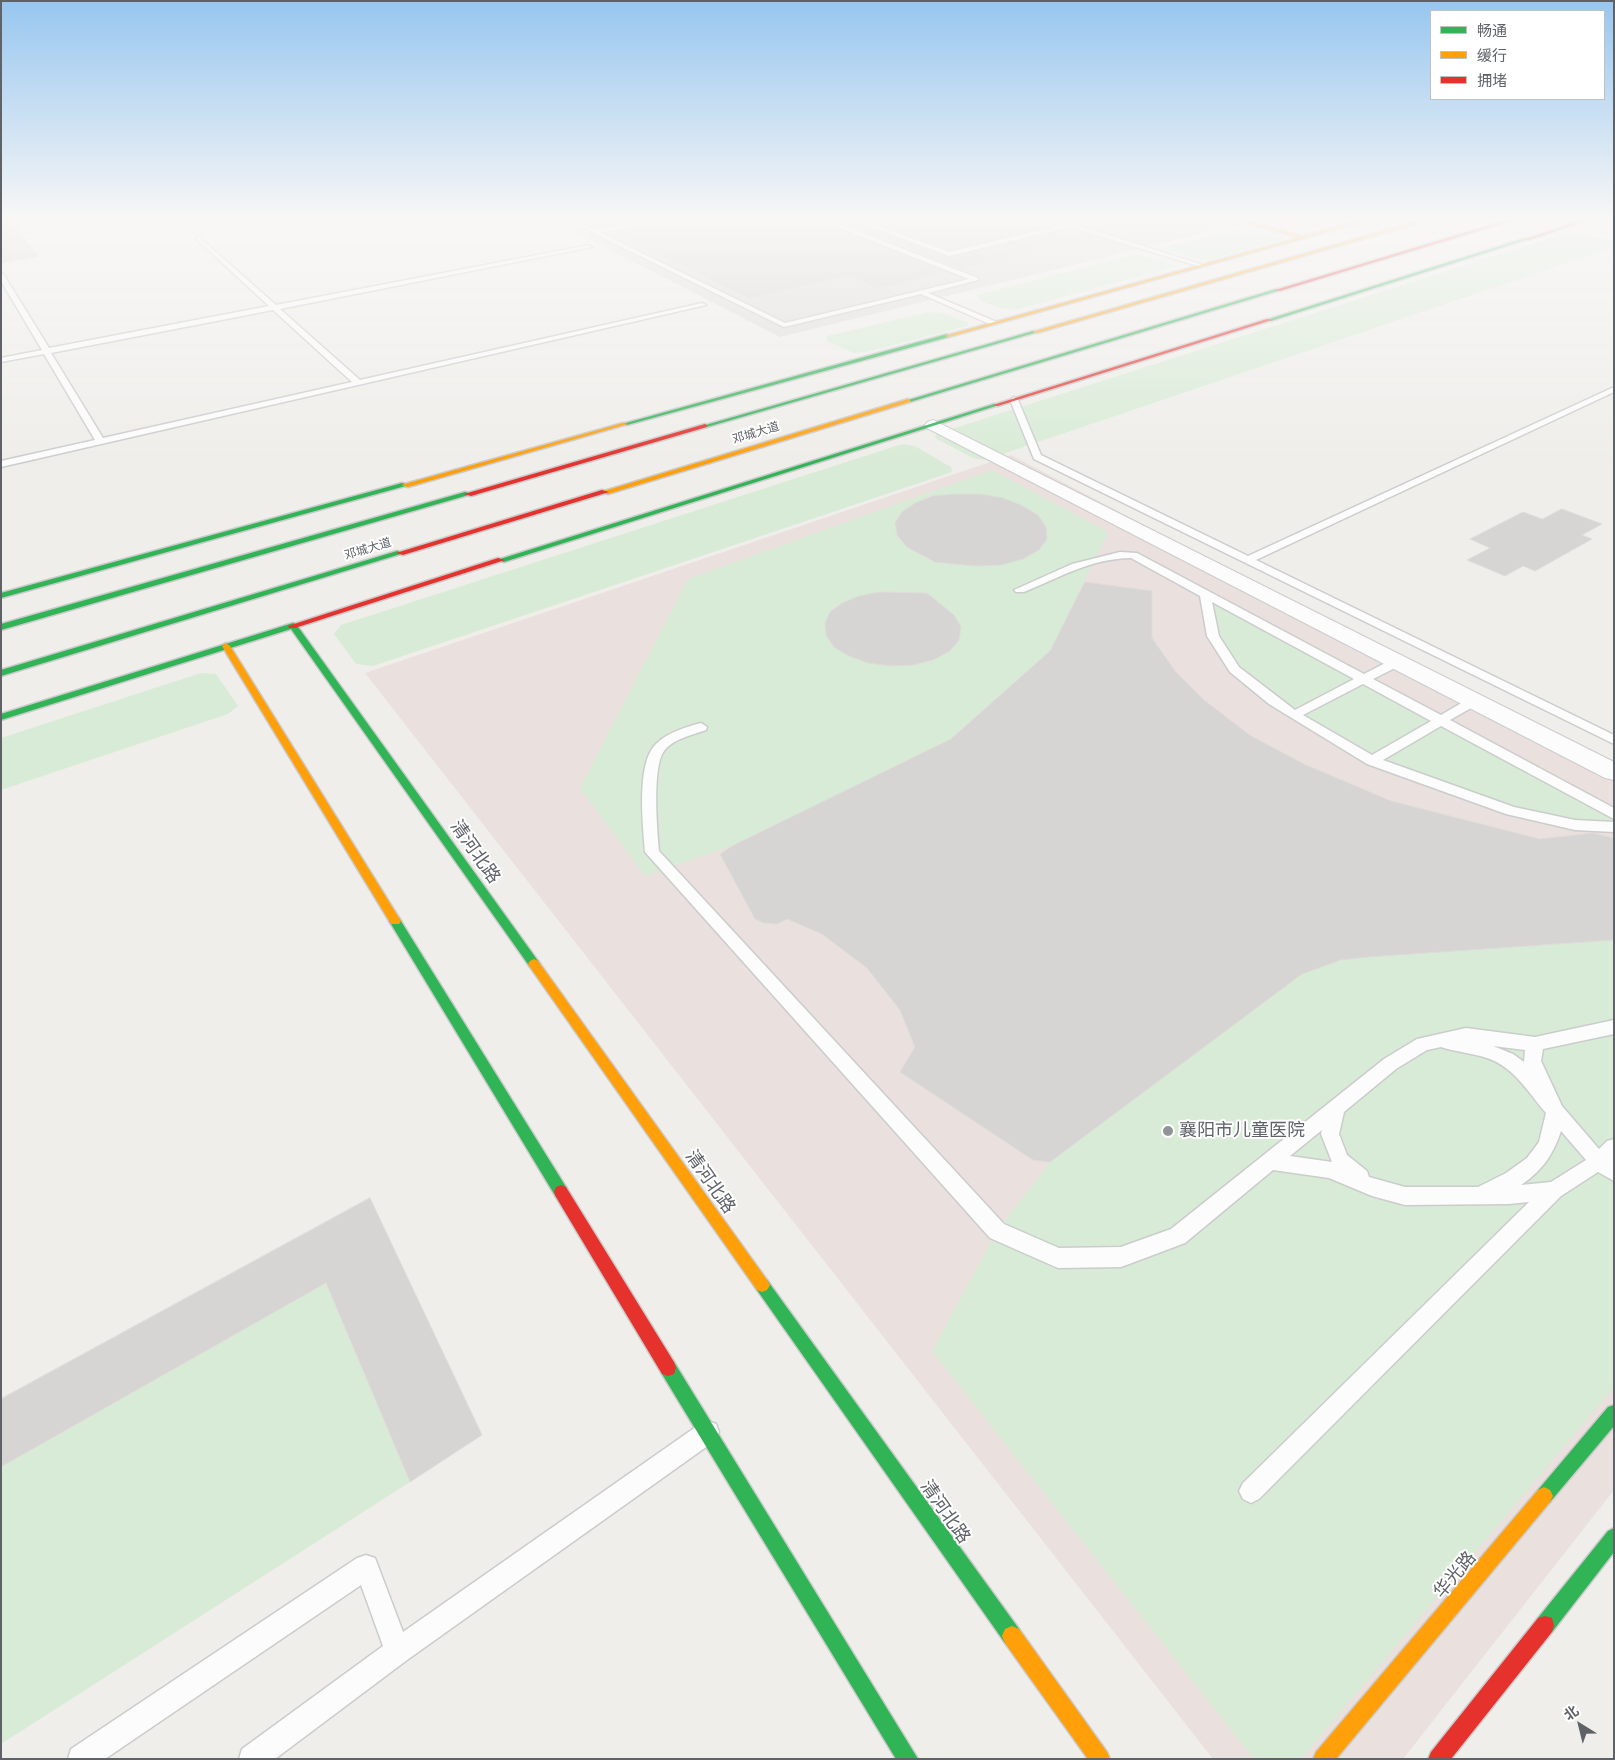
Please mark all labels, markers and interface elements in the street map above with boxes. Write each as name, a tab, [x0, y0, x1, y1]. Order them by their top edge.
legend	[1430, 10, 1605, 100]
text: 畅通	[1477, 21, 1507, 40]
text: 缓行	[1477, 46, 1507, 65]
text: 拥堵	[1477, 71, 1507, 90]
street label: 邓城大道	[731, 419, 781, 447]
street label: 邓城大道	[343, 535, 393, 563]
street label: 清河北路	[446, 816, 504, 888]
place label: 襄阳市儿童医院	[1179, 1120, 1305, 1142]
marker: 襄阳市儿童医院	[1161, 1124, 1175, 1138]
street label: 清河北路	[681, 1146, 739, 1218]
street label: 清河北路	[916, 1476, 974, 1548]
street label: 华光路	[1429, 1547, 1481, 1603]
north arrow	[1555, 1700, 1605, 1750]
text: 北	[1560, 1701, 1582, 1723]

